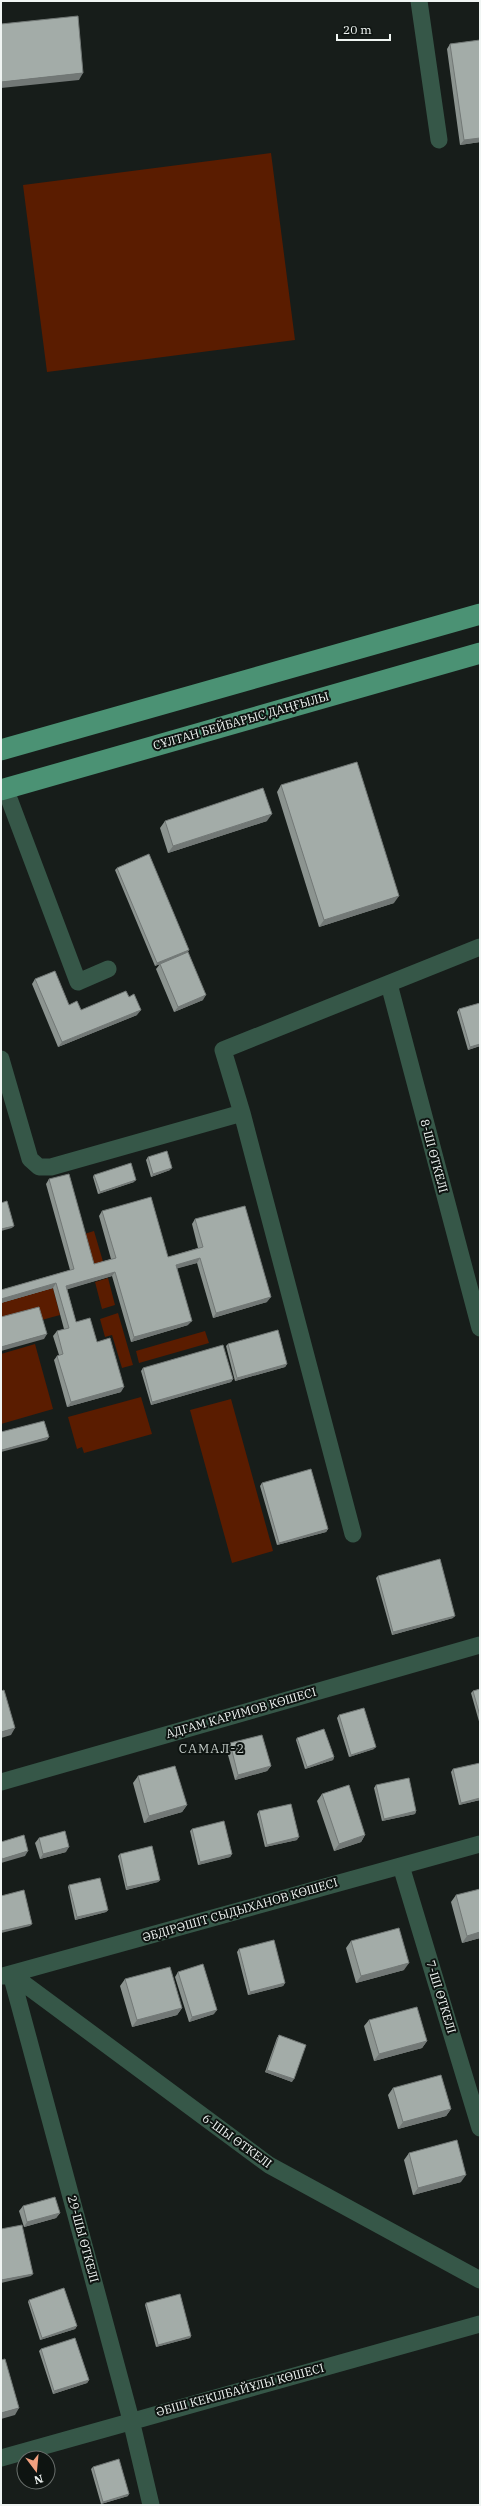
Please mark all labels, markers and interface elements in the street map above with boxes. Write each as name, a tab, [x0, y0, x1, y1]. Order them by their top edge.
scale bar	[337, 16, 390, 42]
text: 20 m	[343, 22, 372, 37]
street label: СҰЛТАН БЕЙБАРЫС ДАҢҒЫЛЫ	[151, 688, 331, 753]
street label: 8-ШІ ӨТКЕЛІ	[417, 1117, 452, 1194]
street label: АДГАМ КАРИМОВ КӨШЕСІ	[164, 1684, 318, 1741]
district label: САМАЛ-2	[179, 1740, 245, 1757]
street label: ӘБДІРӘШІТ СЫДЫХАНОВ КӨШЕСІ	[140, 1874, 339, 1945]
street label: 7-ШІ ӨТКЕЛІ	[423, 1959, 460, 2035]
street label: 6-ШЫ ӨТКЕЛІ	[200, 2110, 275, 2171]
street label: 29-ШЫ ӨТКЕЛІ	[65, 2194, 102, 2284]
street label: ӘБІШ КЕКІЛБАЙҰЛЫ КӨШЕСІ	[154, 2360, 326, 2419]
north arrow	[16, 2450, 56, 2490]
text: N	[32, 2472, 45, 2488]

